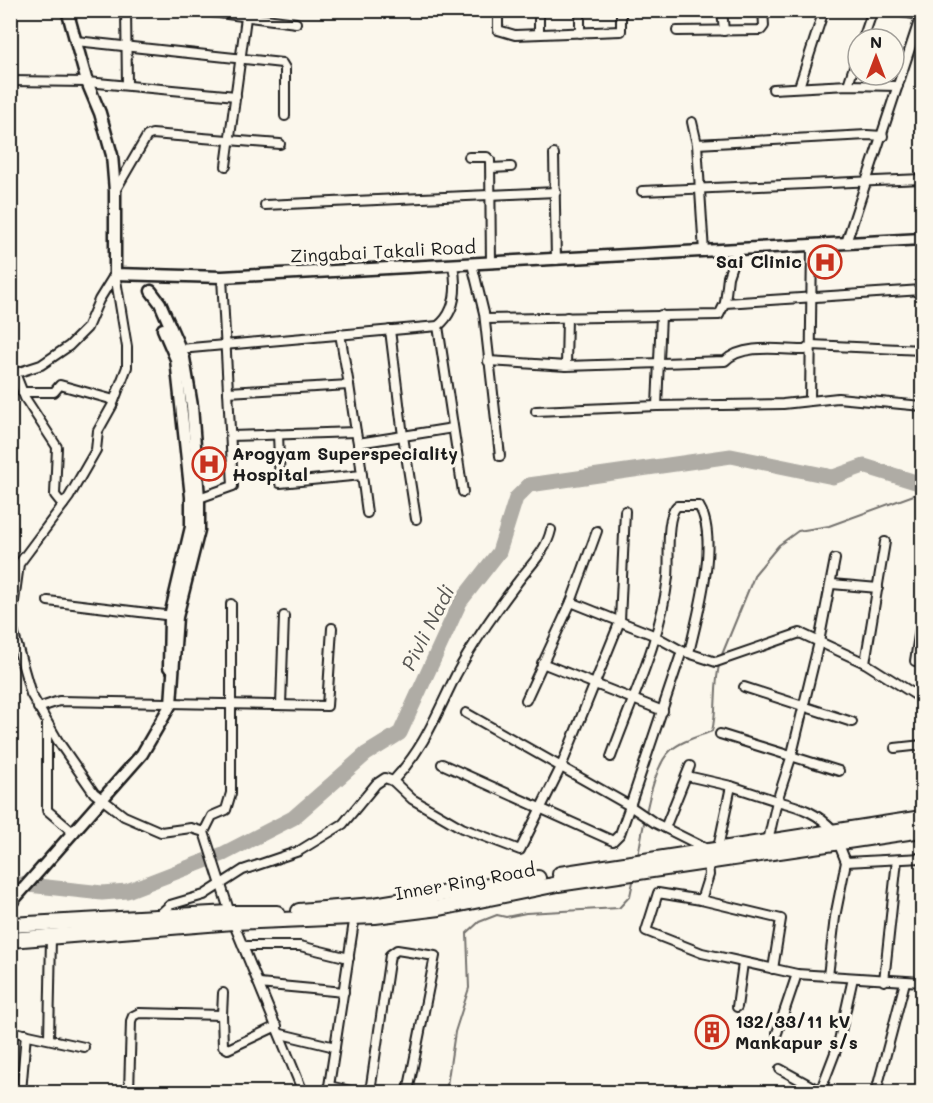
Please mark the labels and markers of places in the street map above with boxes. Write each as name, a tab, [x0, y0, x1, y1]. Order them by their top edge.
hospital icon: Sai Clinic	[807, 244, 843, 280]
place label: Sai Clinic	[716, 249, 802, 273]
place label: Arogyam Superspeciality Hospital	[232, 441, 458, 486]
hospital icon: Arogyam Superspeciality Hospital	[191, 446, 227, 482]
place label: 132/33/11 kV Mankapur s/s	[735, 1009, 858, 1054]
building icon: 132/33/11 kV Mankapur s/s	[694, 1014, 730, 1050]

